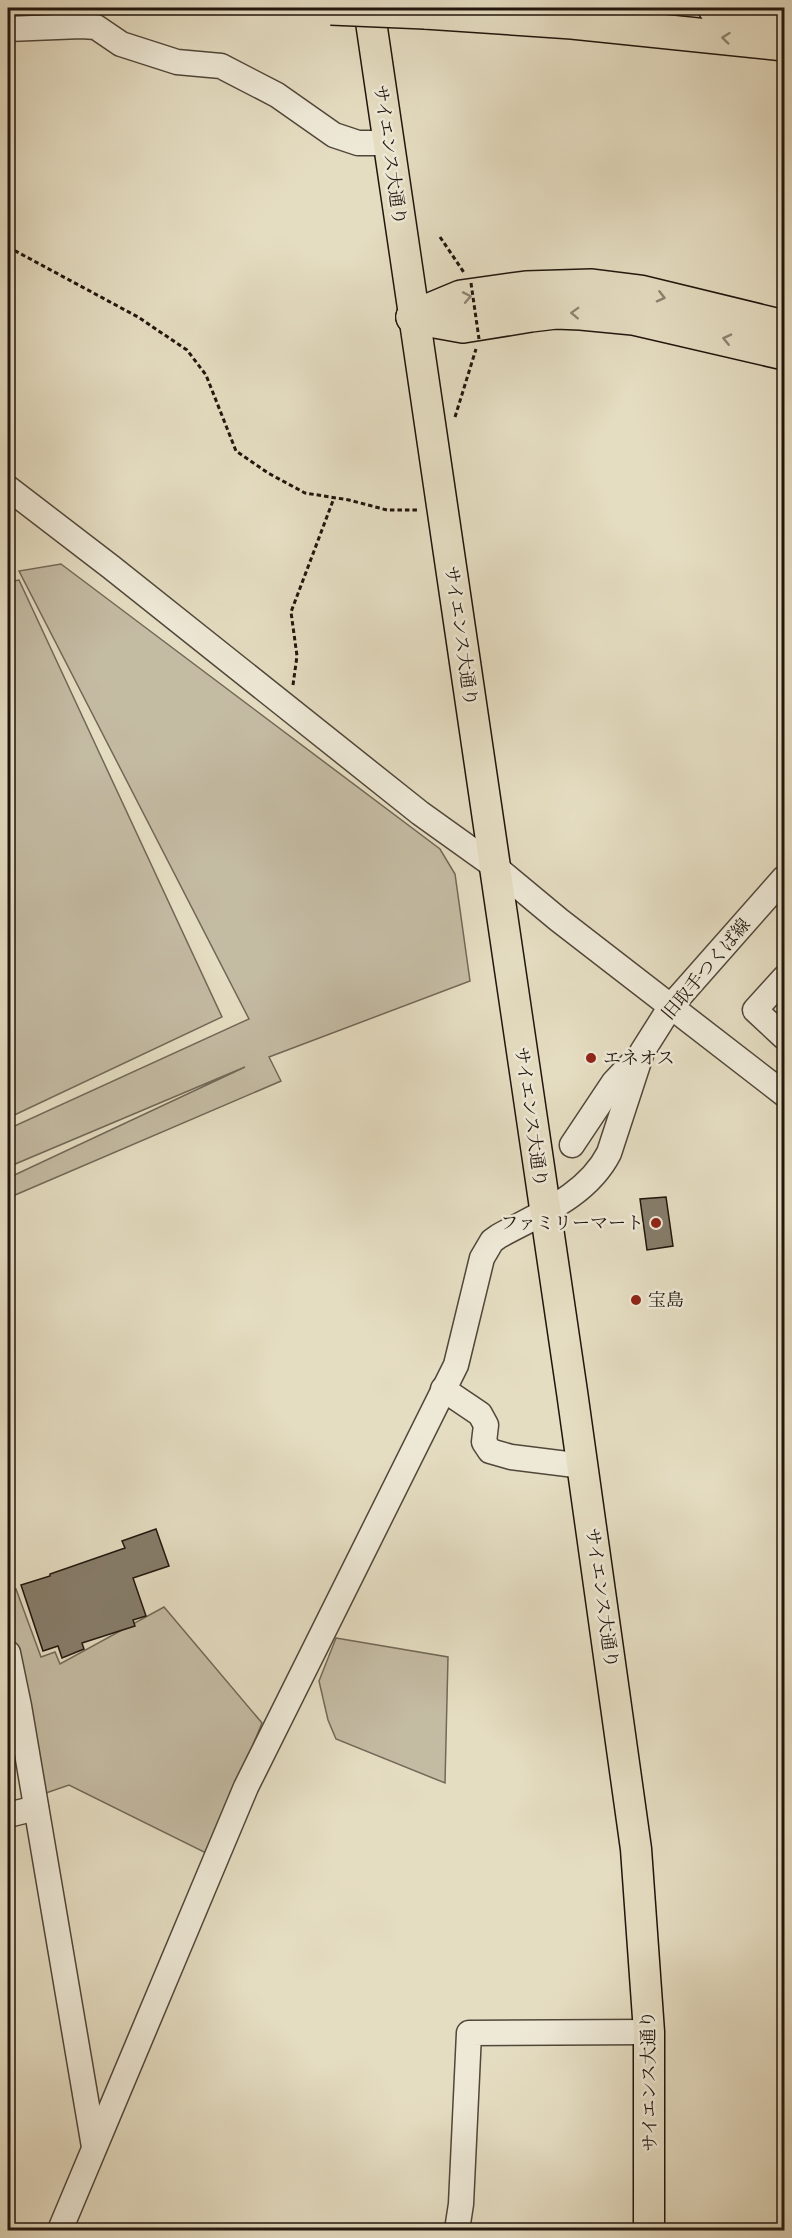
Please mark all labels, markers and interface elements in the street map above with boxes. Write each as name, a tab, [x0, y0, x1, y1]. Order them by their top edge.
one-way arrow	[722, 32, 731, 45]
street label: サイエンス大通り	[369, 83, 411, 227]
one-way arrow	[655, 289, 665, 302]
one-way arrow	[462, 291, 472, 304]
one-way arrow	[570, 307, 579, 319]
one-way arrow	[723, 334, 733, 347]
street label: サイエンス大通り	[440, 564, 482, 708]
street label: 旧取手つくば線	[657, 914, 755, 1024]
street label: サイエンス大通り	[510, 1045, 552, 1189]
place label: エネオス	[603, 1047, 675, 1069]
marker: エネオス	[584, 1051, 598, 1065]
place label: ファミリーマート	[500, 1212, 644, 1234]
marker: ファミリーマート	[649, 1216, 663, 1230]
place label: 宝島	[648, 1289, 684, 1311]
marker: 宝島	[629, 1293, 643, 1307]
street label: サイエンス大通り	[581, 1526, 623, 1670]
street label: サイエンス大通り	[637, 2010, 661, 2152]

